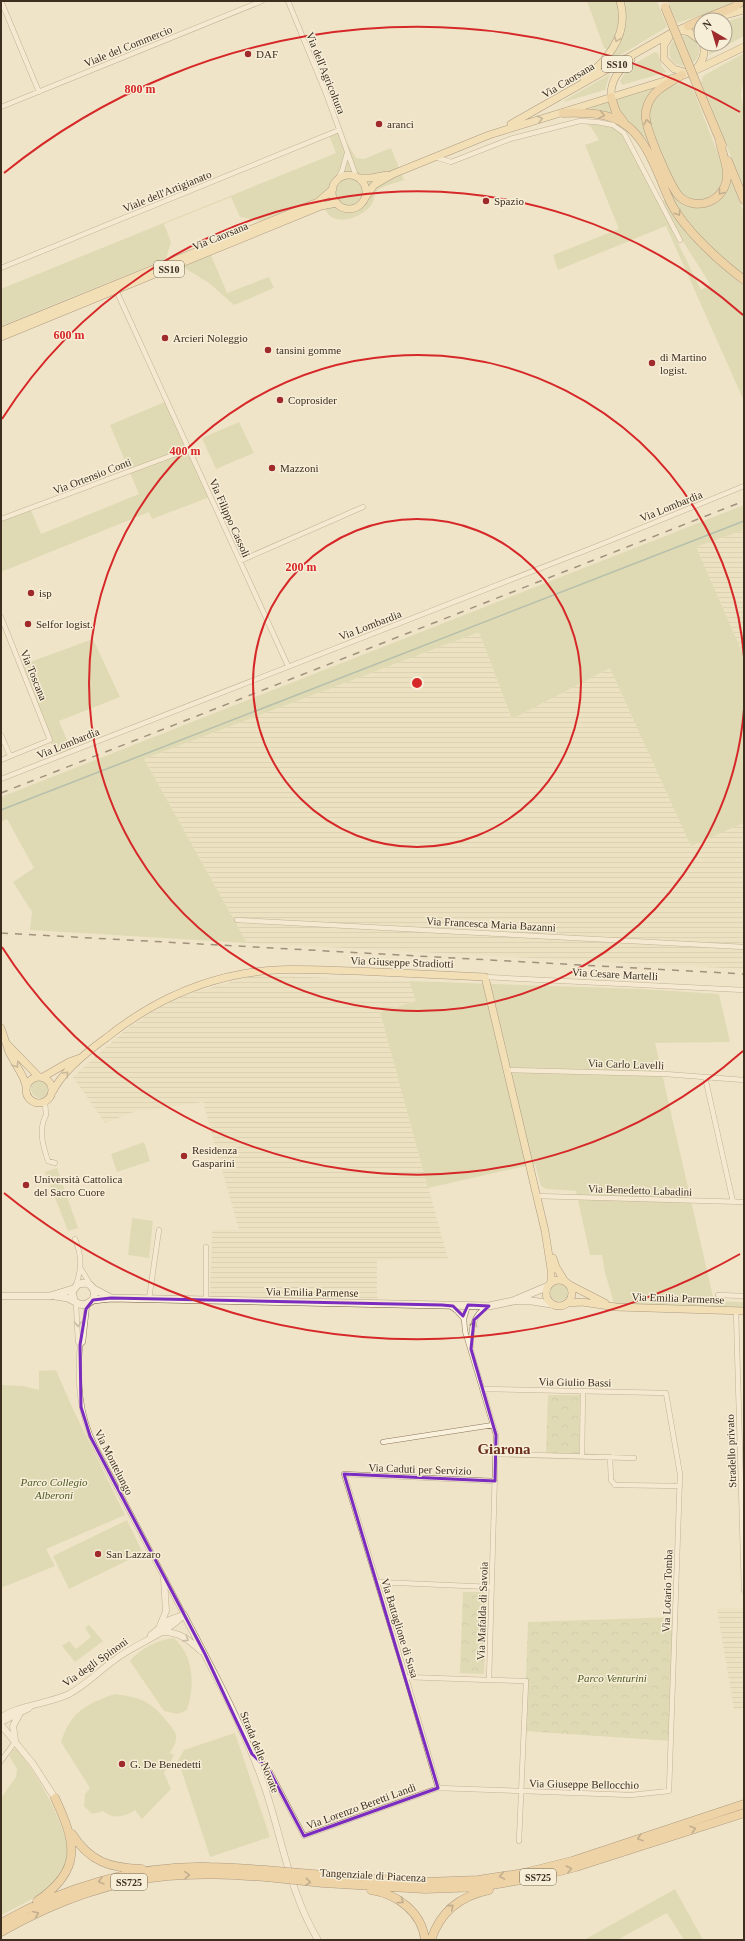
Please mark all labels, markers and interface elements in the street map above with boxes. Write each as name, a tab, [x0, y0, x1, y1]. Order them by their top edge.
north arrow	[693, 12, 733, 52]
text: N	[700, 17, 714, 31]
street label: Viale del Commercio	[82, 23, 174, 69]
street label: Via dell'Agricoltura	[304, 30, 348, 116]
one-way arrow	[614, 36, 622, 43]
place label: DAF	[256, 48, 278, 60]
marker: DAF	[243, 49, 253, 59]
road number: SS10	[602, 56, 632, 72]
street label: Via Caorsana	[540, 60, 596, 100]
text: 800 m	[125, 82, 156, 96]
one-way arrow	[599, 110, 605, 119]
one-way arrow	[536, 115, 543, 124]
place label: aranci	[387, 118, 414, 130]
one-way arrow	[643, 118, 652, 125]
marker: aranci	[374, 119, 384, 129]
street label: Viale dell'Artigianato	[121, 168, 214, 214]
one-way arrow	[719, 188, 726, 195]
place label: Spazio	[494, 195, 524, 207]
marker: Spazio	[481, 196, 491, 206]
one-way arrow	[673, 209, 680, 216]
street label: Via Caorsana	[190, 219, 250, 253]
road number: SS10	[154, 261, 184, 277]
text: 600 m	[54, 328, 85, 342]
place label: Arcieri Noleggio	[173, 332, 248, 344]
marker: Arcieri Noleggio	[160, 333, 170, 343]
place label: tansini gomme	[276, 344, 341, 356]
marker: tansini gomme	[263, 345, 273, 355]
place label: di Martino logist.	[660, 351, 707, 376]
marker: di Martino logist.	[647, 358, 657, 368]
place label: Coprosider	[288, 394, 337, 406]
marker: Coprosider	[275, 395, 285, 405]
text: 400 m	[170, 444, 201, 458]
street label: Via Ortensio Conti	[51, 456, 133, 496]
place label: Mazzoni	[280, 462, 318, 474]
marker: Mazzoni	[267, 463, 277, 473]
street label: Via Filippo Cassoli	[207, 477, 253, 559]
street label: Via Lombardia	[638, 488, 704, 524]
text: 200 m	[286, 560, 317, 574]
place label: isp	[39, 587, 52, 599]
marker: isp	[26, 588, 36, 598]
street label: Via Lombardia	[337, 607, 403, 642]
place label: Selfor logist.	[36, 618, 93, 630]
marker: Selfor logist.	[23, 619, 33, 629]
street label: Via Toscana	[18, 648, 50, 702]
centre of rings	[410, 676, 424, 690]
street label: Via Lombardia	[35, 725, 101, 761]
street label: Via Francesca Maria Bazanni	[426, 915, 556, 933]
street label: Via Giuseppe Stradiotti	[350, 954, 454, 970]
street label: Via Cesare Martelli	[572, 966, 658, 982]
street label: Via Carlo Lavelli	[588, 1057, 664, 1071]
one-way arrow	[12, 1061, 19, 1068]
one-way arrow	[61, 1071, 69, 1079]
place label: Residenza Gasparini	[192, 1144, 237, 1169]
marker: Residenza Gasparini	[179, 1151, 189, 1161]
place label: Università Cattolica del Sacro Cuore	[34, 1173, 122, 1198]
marker: Università Cattolica del Sacro Cuore	[21, 1180, 31, 1190]
street label: Via Benedetto Labadini	[588, 1182, 692, 1198]
street label: Via Emilia Parmense	[265, 1285, 359, 1299]
street label: Via Emilia Parmense	[631, 1290, 725, 1306]
one-way arrow	[73, 1321, 82, 1327]
one-way arrow	[469, 1321, 477, 1328]
street label: Via Giulio Bassi	[539, 1375, 611, 1389]
street label: Stradello privato	[724, 1414, 738, 1488]
street label: Via Montelungo	[92, 1427, 136, 1497]
district label: Giarona	[477, 1441, 531, 1457]
street label: Via Caduti per Servizio	[368, 1461, 472, 1477]
park label: Parco Collegio Alberoni	[19, 1476, 88, 1501]
place label: San Lazzaro	[106, 1548, 161, 1560]
marker: San Lazzaro	[93, 1549, 103, 1559]
street label: Via Lotario Tomba	[660, 1549, 674, 1633]
street label: Via Mafalda di Savoia	[474, 1561, 490, 1660]
street label: Via Battaglione di Susa	[379, 1577, 421, 1679]
one-way arrow	[182, 1634, 189, 1642]
street label: Via degli Spinoni	[60, 1635, 130, 1689]
park label: Parco Venturini	[576, 1672, 647, 1684]
street label: Strada delle Novate	[238, 1710, 282, 1795]
place label: G. De Benedetti	[130, 1758, 201, 1770]
marker: G. De Benedetti	[117, 1759, 127, 1769]
street label: Via Giuseppe Bellocchio	[529, 1777, 640, 1791]
street label: Via Lorenzo Beretti Landi	[305, 1781, 417, 1831]
one-way arrow	[689, 1825, 696, 1834]
one-way arrow	[637, 1833, 644, 1842]
one-way arrow	[566, 1865, 573, 1874]
street label: Tangenziale di Piacenza	[320, 1866, 426, 1884]
road number: SS725	[520, 1869, 556, 1885]
one-way arrow	[184, 1871, 190, 1880]
one-way arrow	[499, 1872, 505, 1880]
road number: SS725	[111, 1874, 147, 1890]
one-way arrow	[98, 1876, 105, 1885]
one-way arrow	[305, 1877, 311, 1886]
one-way arrow	[396, 1897, 403, 1904]
one-way arrow	[446, 1905, 454, 1912]
one-way arrow	[31, 1911, 39, 1919]

